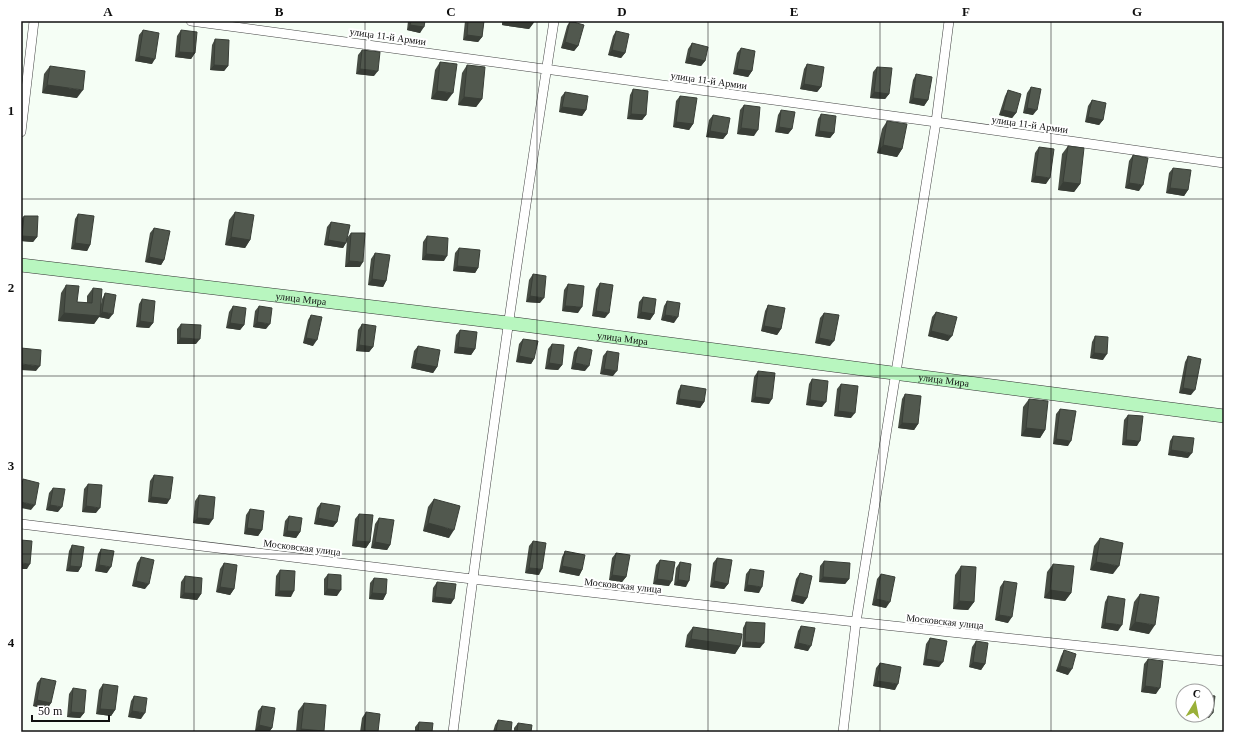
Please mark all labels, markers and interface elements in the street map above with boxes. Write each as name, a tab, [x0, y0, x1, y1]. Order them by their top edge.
text: A	[103, 4, 113, 19]
text: B	[275, 4, 284, 19]
text: C	[446, 4, 456, 19]
text: D	[617, 4, 627, 19]
text: E	[790, 4, 798, 19]
text: F	[962, 4, 970, 19]
text: G	[1132, 4, 1142, 19]
street label: улица 11-й Армии	[349, 26, 428, 47]
street label: улица 11-й Армии	[670, 70, 749, 91]
text: 1	[8, 103, 14, 118]
street label: улица 11-й Армии	[991, 114, 1070, 135]
text: 2	[8, 280, 14, 295]
street label: улица Мира	[275, 290, 327, 307]
street label: улица Мира	[597, 330, 649, 347]
street label: улица Мира	[918, 371, 970, 389]
text: 3	[8, 458, 15, 473]
street label: Московская улица	[263, 537, 342, 558]
street label: Московская улица	[584, 576, 663, 595]
street label: Московская улица	[906, 612, 985, 631]
text: 4	[8, 635, 15, 650]
north arrow	[1175, 683, 1215, 723]
text: С	[1192, 687, 1202, 700]
scale bar	[32, 697, 109, 723]
text: 50 m	[38, 704, 63, 718]

